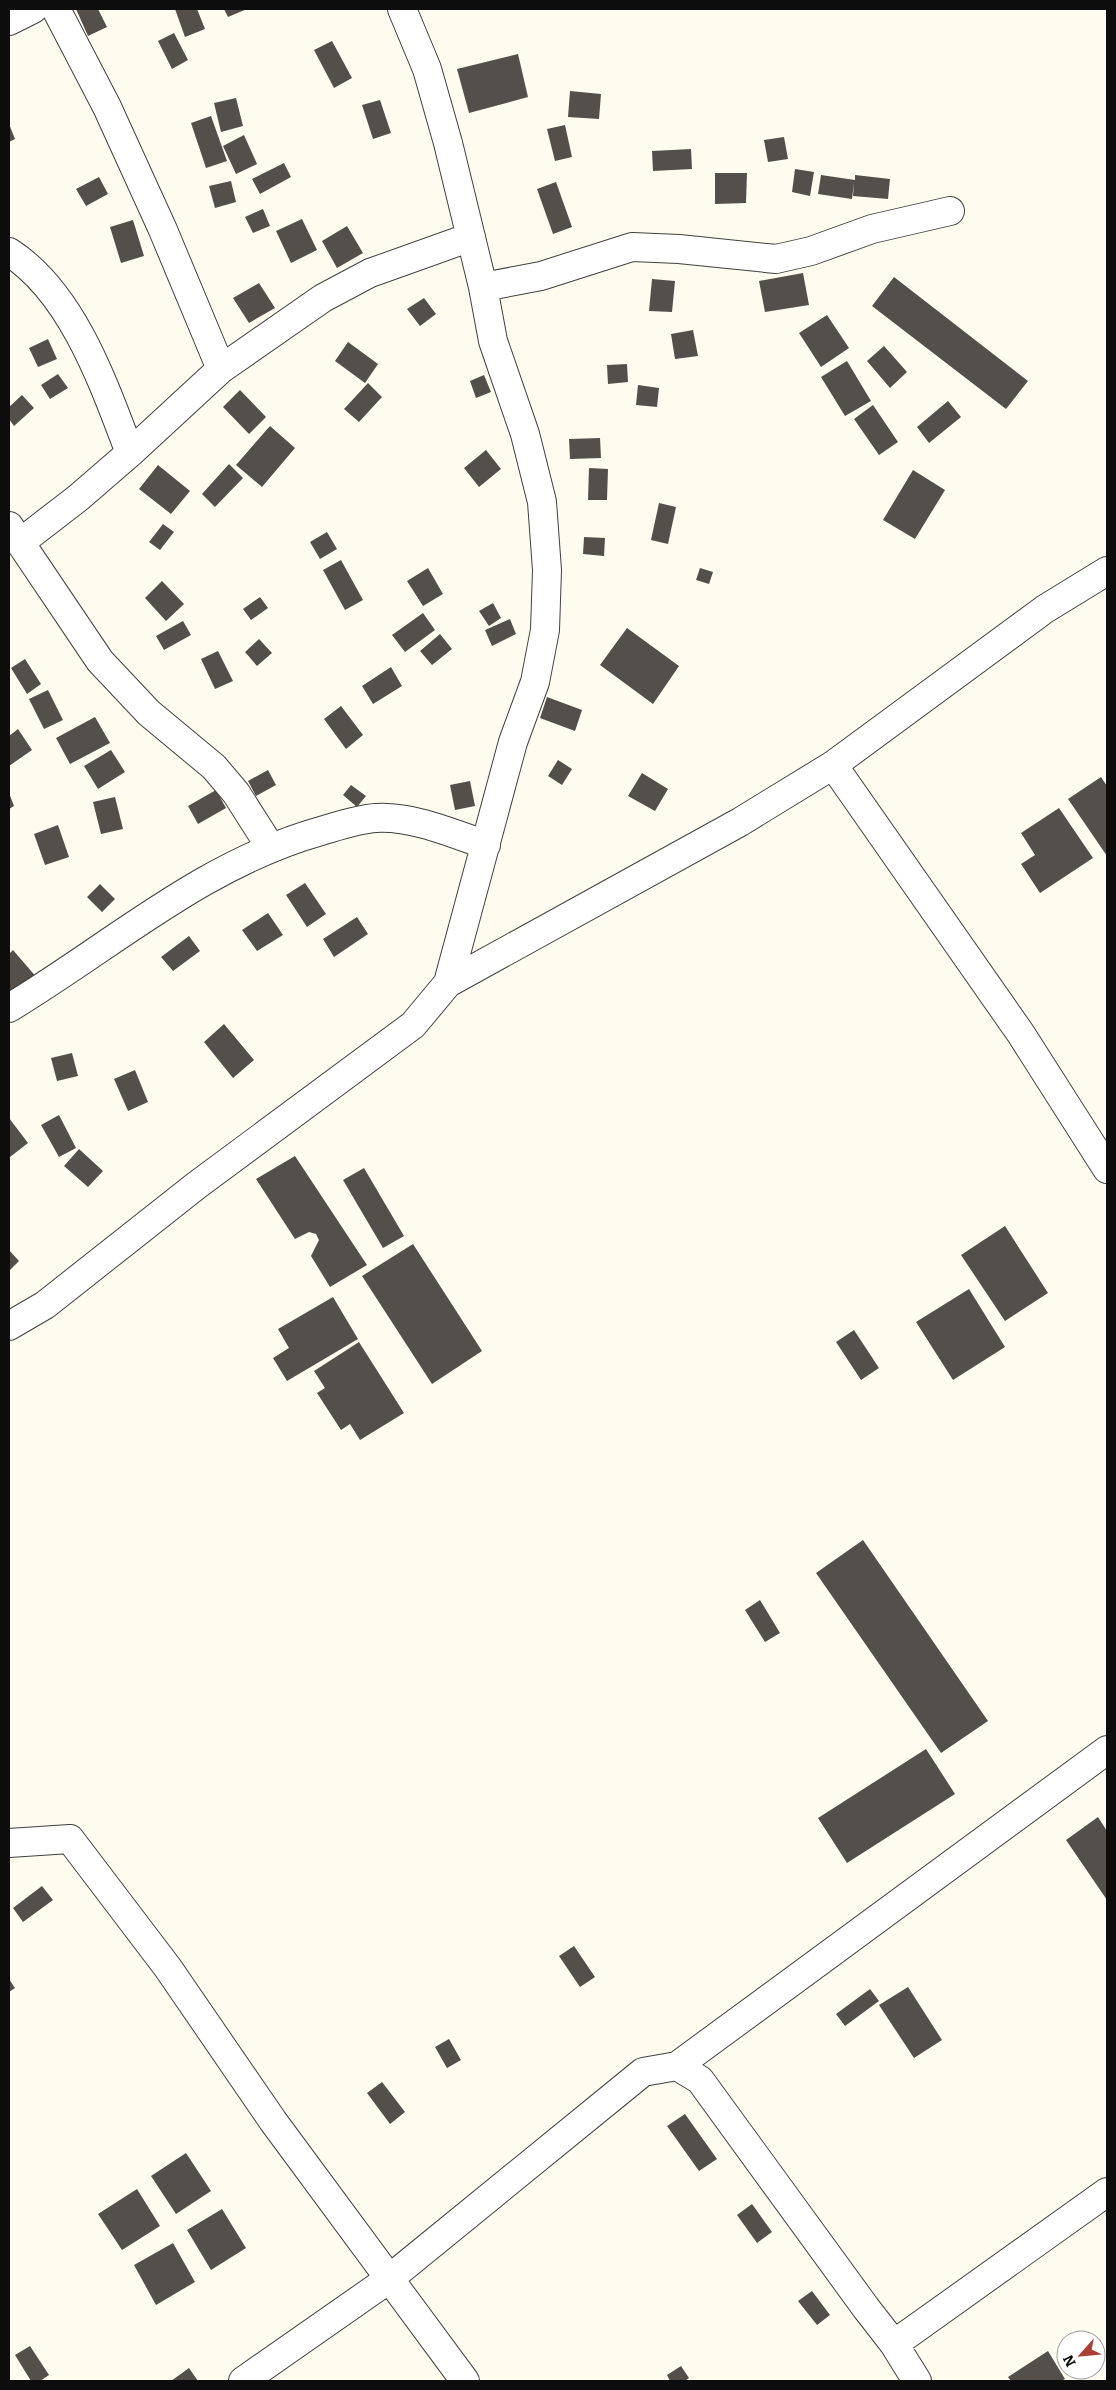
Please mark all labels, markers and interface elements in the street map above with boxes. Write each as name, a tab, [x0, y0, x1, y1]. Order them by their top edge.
north arrow	[1056, 2330, 1106, 2380]
text: N	[1060, 2352, 1080, 2369]

